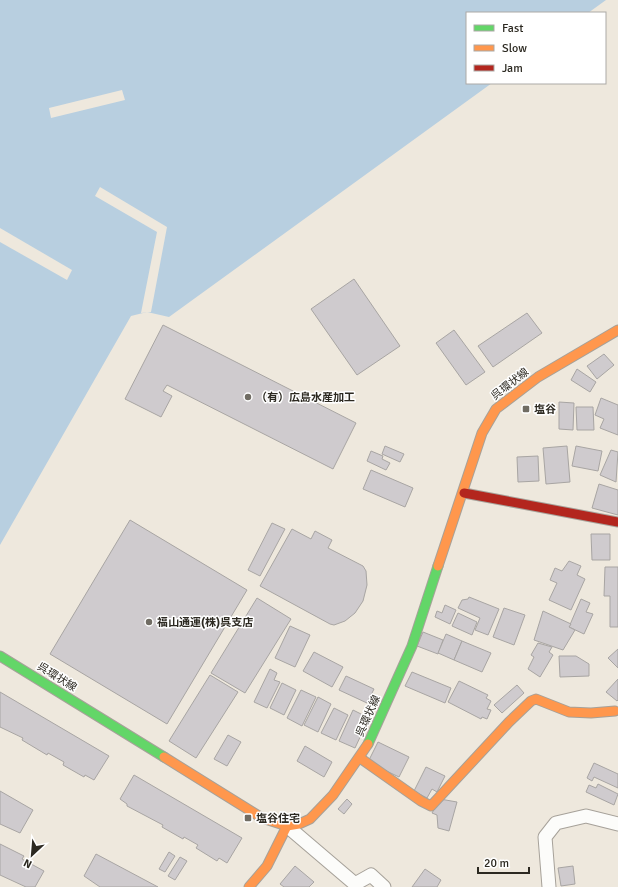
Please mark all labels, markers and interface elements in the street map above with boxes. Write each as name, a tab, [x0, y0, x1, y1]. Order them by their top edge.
legend	[466, 12, 606, 84]
text: Fast	[502, 21, 523, 36]
text: Slow	[502, 41, 527, 56]
text: Jam	[502, 61, 523, 76]
street label: 呉環状線	[489, 365, 531, 403]
place label: （有）広島水産加工	[256, 391, 355, 404]
marker: （有）広島水産加工	[243, 392, 253, 402]
place label: 塩谷	[534, 403, 556, 416]
marker: 塩谷	[521, 404, 531, 414]
place label: 福山通運(株)呉支店	[157, 616, 253, 629]
marker: 福山通運(株)呉支店	[144, 617, 154, 627]
street label: 呉環状線	[35, 660, 79, 694]
street label: 呉環状線	[353, 693, 383, 739]
place label: 塩谷住宅	[256, 812, 300, 825]
marker: 塩谷住宅	[243, 813, 253, 823]
north arrow	[12, 835, 52, 875]
scale bar	[478, 849, 529, 875]
text: N	[22, 856, 34, 871]
text: 20 m	[484, 856, 509, 871]

